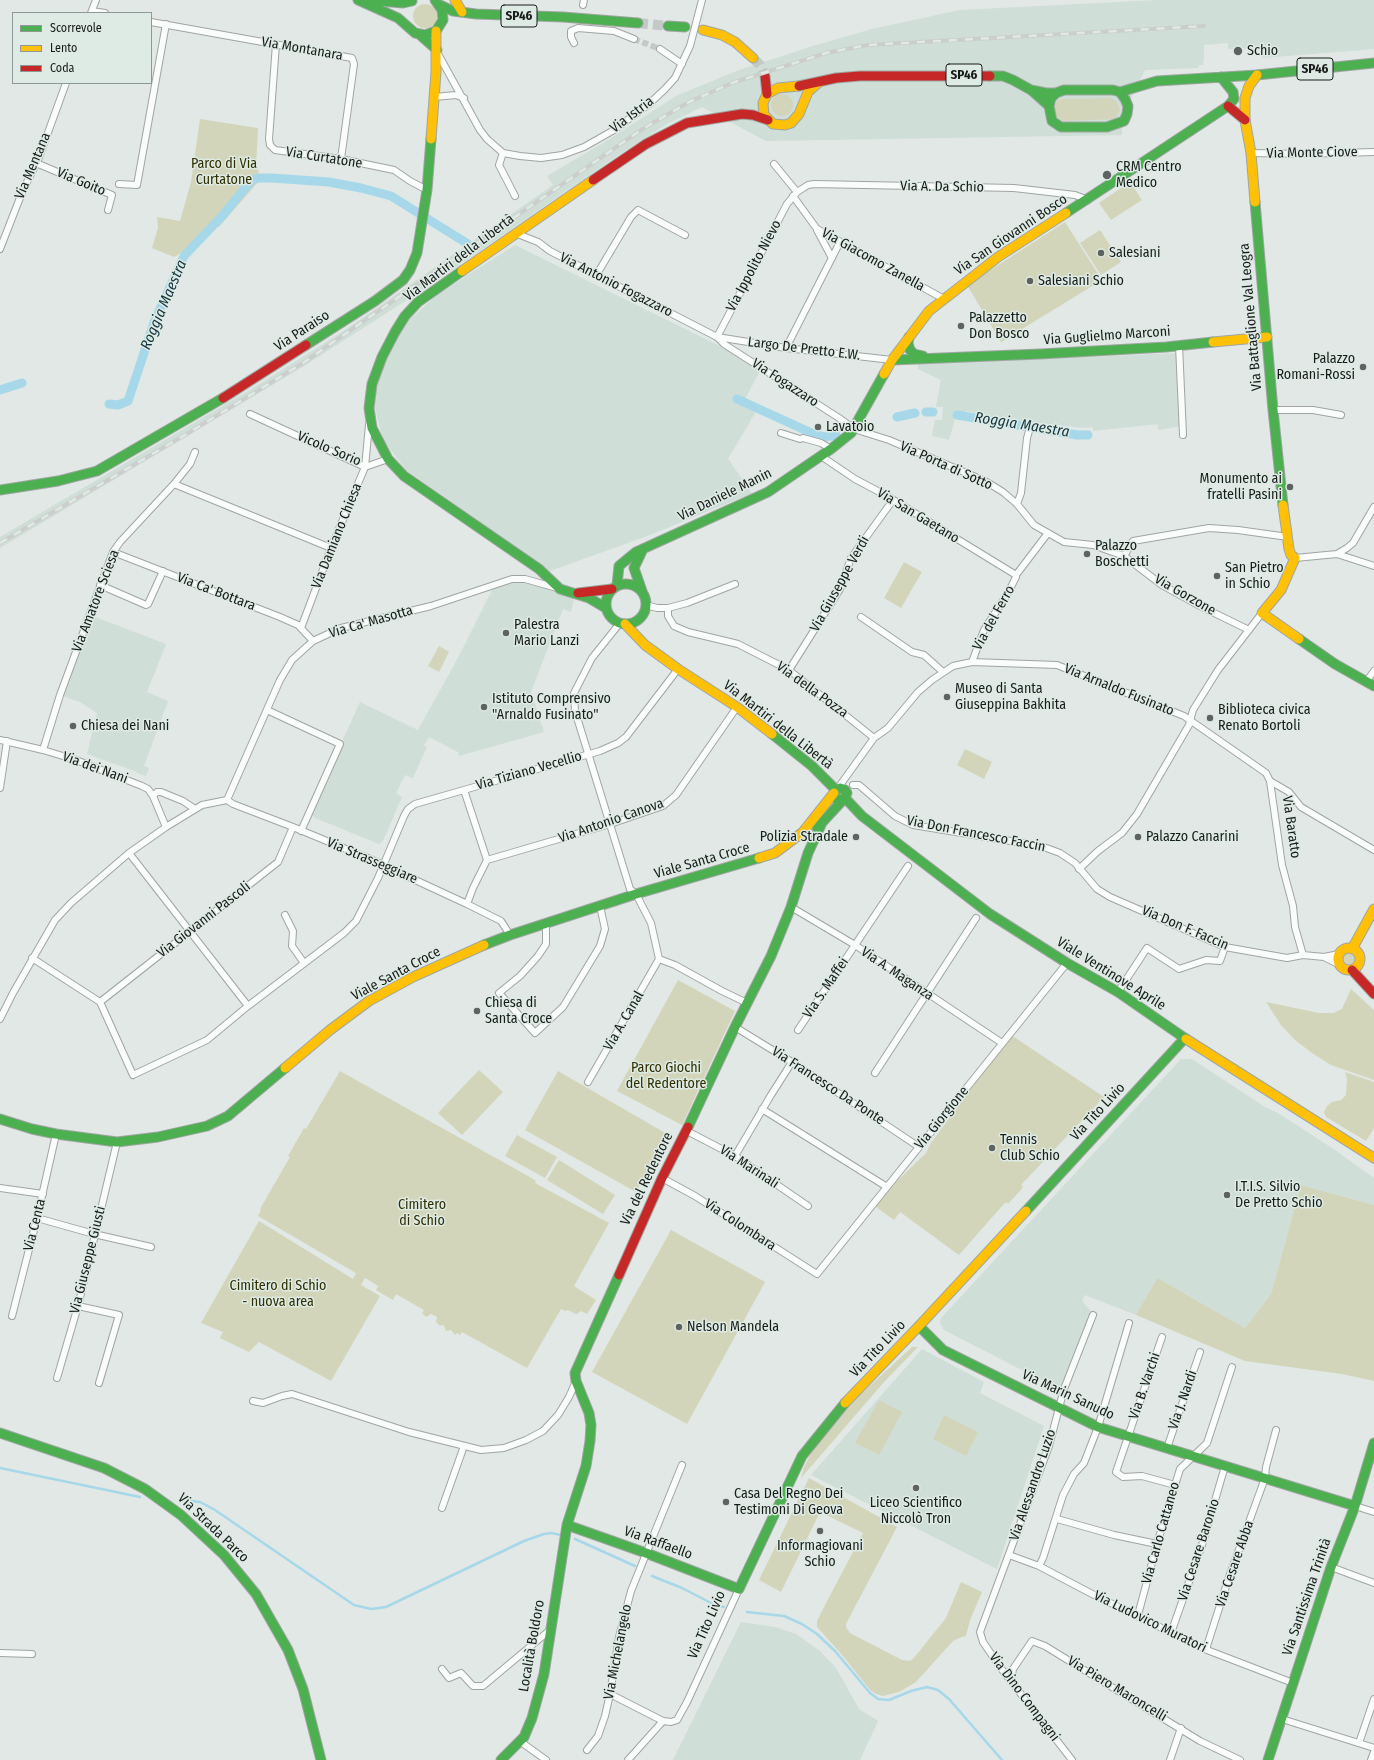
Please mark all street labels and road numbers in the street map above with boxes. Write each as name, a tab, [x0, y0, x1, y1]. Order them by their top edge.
road number: SP46	[501, 5, 537, 27]
street label: Via Montanara	[260, 34, 344, 64]
road number: SP46	[1297, 58, 1333, 80]
road number: SP46	[946, 64, 982, 86]
street label: Via Istria	[607, 93, 657, 137]
street label: Via Mentana	[11, 130, 55, 202]
street label: Via Curtatone	[285, 144, 363, 172]
street label: Via Monte Ciove	[1266, 144, 1358, 162]
street label: Via Goito	[54, 164, 108, 200]
street label: Via A. Da Schio	[900, 178, 984, 196]
street label: Via San Giovanni Bosco	[951, 191, 1071, 279]
street label: Via Martiri della Libertà	[400, 211, 518, 305]
street label: Via Ippolito Nievo	[723, 217, 785, 315]
street label: Via Giacomo Zanella	[818, 225, 928, 295]
street label: Via Battaglione Val Leogra	[1236, 242, 1266, 392]
street label: Via Antonio Fogazzaro	[557, 249, 675, 321]
street label: Via Paraiso	[271, 307, 333, 355]
street label: Via Guglielmo Marconi	[1043, 323, 1171, 349]
street label: Largo De Pretto E.W.	[747, 334, 861, 364]
street label: Via Fogazzaro	[748, 355, 822, 411]
street label: Vicolo Sorio	[294, 428, 364, 470]
street label: Via Porta di Sotto	[897, 438, 995, 494]
street label: Via Daniele Manin	[675, 465, 775, 525]
street label: Via Damiano Chiesa	[308, 481, 366, 591]
street label: Via San Gaetano	[874, 485, 962, 547]
street label: Via Giuseppe Verdi	[807, 533, 873, 635]
street label: Via Amatore Sciesa	[69, 547, 123, 655]
street label: Via Ca' Bottara	[174, 569, 258, 615]
street label: Via Gorzone	[1151, 571, 1219, 619]
street label: Via del Ferro	[969, 583, 1019, 653]
street label: Via Ca' Masotta	[327, 602, 415, 642]
street label: Via della Pozza	[773, 658, 851, 722]
street label: Via Arnaldo Fusinato	[1061, 660, 1177, 720]
street label: Via Martiri della Libertà	[720, 677, 836, 773]
street label: Via dei Nani	[60, 748, 130, 788]
street label: Via Tiziano Vecellio	[474, 748, 584, 794]
street label: Via Antonio Canova	[556, 795, 666, 847]
street label: Via Baratto	[1278, 795, 1304, 859]
street label: Via Don Francesco Faccin	[905, 812, 1047, 856]
street label: Via Strasseggiare	[324, 834, 420, 888]
street label: Viale Santa Croce	[652, 839, 752, 883]
street label: Via Giovanni Pascoli	[154, 878, 254, 962]
street label: Via Don F. Faccin	[1139, 902, 1231, 954]
street label: Viale Ventinove Aprile	[1053, 934, 1169, 1014]
street label: Viale Santa Croce	[349, 943, 443, 1005]
street label: Via A. Maganza	[858, 944, 936, 1004]
street label: Via S. Maffei	[800, 954, 852, 1022]
street label: Via A. Canal	[600, 988, 648, 1054]
street label: Via Francesco Da Ponte	[768, 1043, 888, 1129]
street label: Via Tito Livio	[1067, 1080, 1129, 1144]
street label: Via Giorgione	[912, 1083, 972, 1153]
street label: Via del Redentore	[617, 1130, 677, 1228]
street label: Via Marinali	[716, 1142, 782, 1192]
street label: Via Colombara	[701, 1196, 779, 1254]
street label: Via Centa	[20, 1197, 50, 1253]
street label: Via Giuseppe Giusti	[66, 1204, 110, 1316]
street label: Via Tito Livio	[847, 1317, 909, 1381]
street label: Via B. Varchi	[1126, 1350, 1164, 1422]
street label: Via Marin Sanudo	[1019, 1366, 1117, 1424]
street label: Via J. Nardi	[1165, 1368, 1201, 1432]
street label: Via Alessandro Luzio	[1006, 1427, 1060, 1543]
street label: Via Carlo Cattaneo	[1138, 1480, 1184, 1586]
street label: Via Strada Parco	[174, 1490, 252, 1566]
street label: Via Cesare Baronio	[1175, 1497, 1223, 1603]
street label: Via Cesare Abba	[1212, 1518, 1258, 1610]
street label: Via Raffaello	[621, 1523, 695, 1563]
street label: Via Santissima Trinità	[1279, 1536, 1335, 1658]
street label: Via Ludovico Muratori	[1091, 1587, 1209, 1657]
street label: Via Tito Livio	[685, 1588, 729, 1662]
street label: Località Boldoro	[516, 1599, 548, 1693]
street label: Via Michelangelo	[601, 1603, 635, 1701]
street label: Via Dino Compagni	[985, 1649, 1063, 1745]
street label: Via Piero Maroncelli	[1064, 1653, 1170, 1725]

